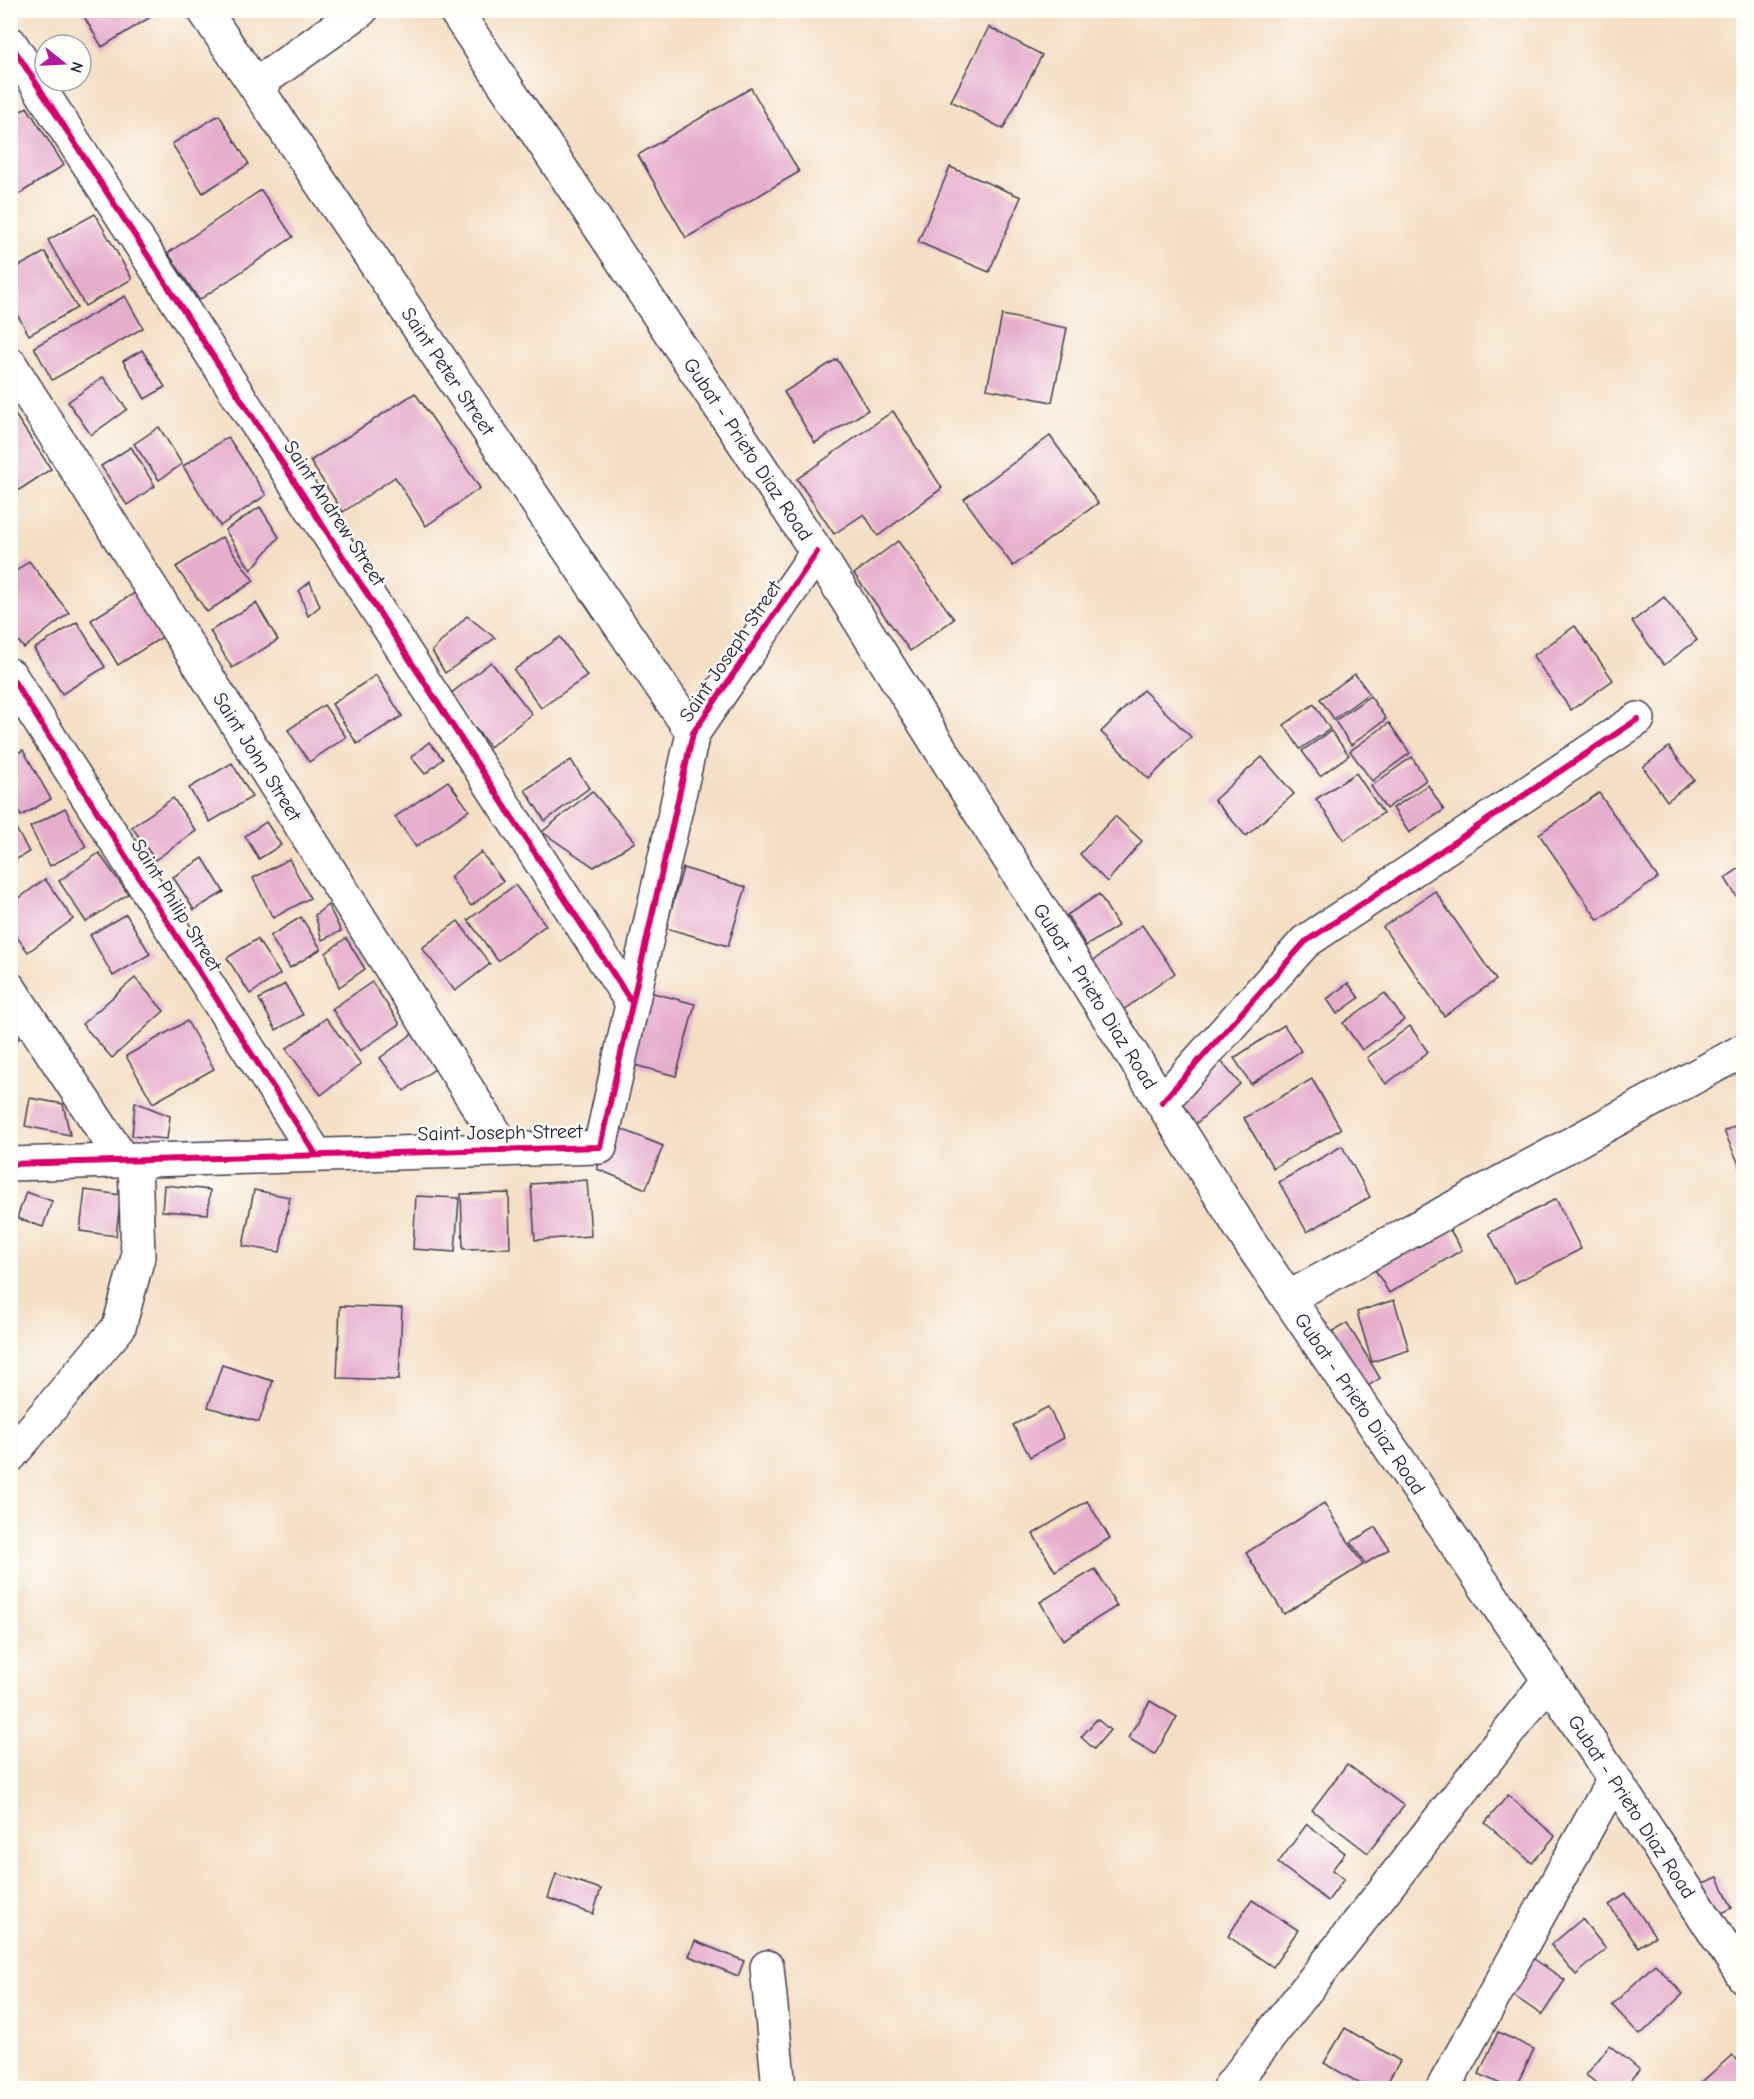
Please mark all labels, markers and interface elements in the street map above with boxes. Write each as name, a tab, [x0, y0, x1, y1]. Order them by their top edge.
north arrow	[33, 33, 93, 93]
text: N	[66, 60, 86, 75]
street label: Saint Peter Street	[396, 303, 500, 441]
street label: Gubat - Prieto Diaz Road	[679, 354, 817, 545]
street label: Saint Andrew Street	[279, 436, 391, 591]
street label: Saint Joseph Street	[675, 575, 787, 726]
street label: Saint John Street	[208, 688, 307, 826]
street label: Saint Philip Street	[127, 835, 227, 977]
street label: Gubat - Prieto Diaz Road	[1028, 899, 1162, 1094]
street label: Saint Joseph Street	[417, 1120, 584, 1145]
street label: Gubat - Prieto Diaz Road	[1290, 1309, 1430, 1499]
street label: Gubat - Prieto Diaz Road	[1563, 1711, 1700, 1903]

